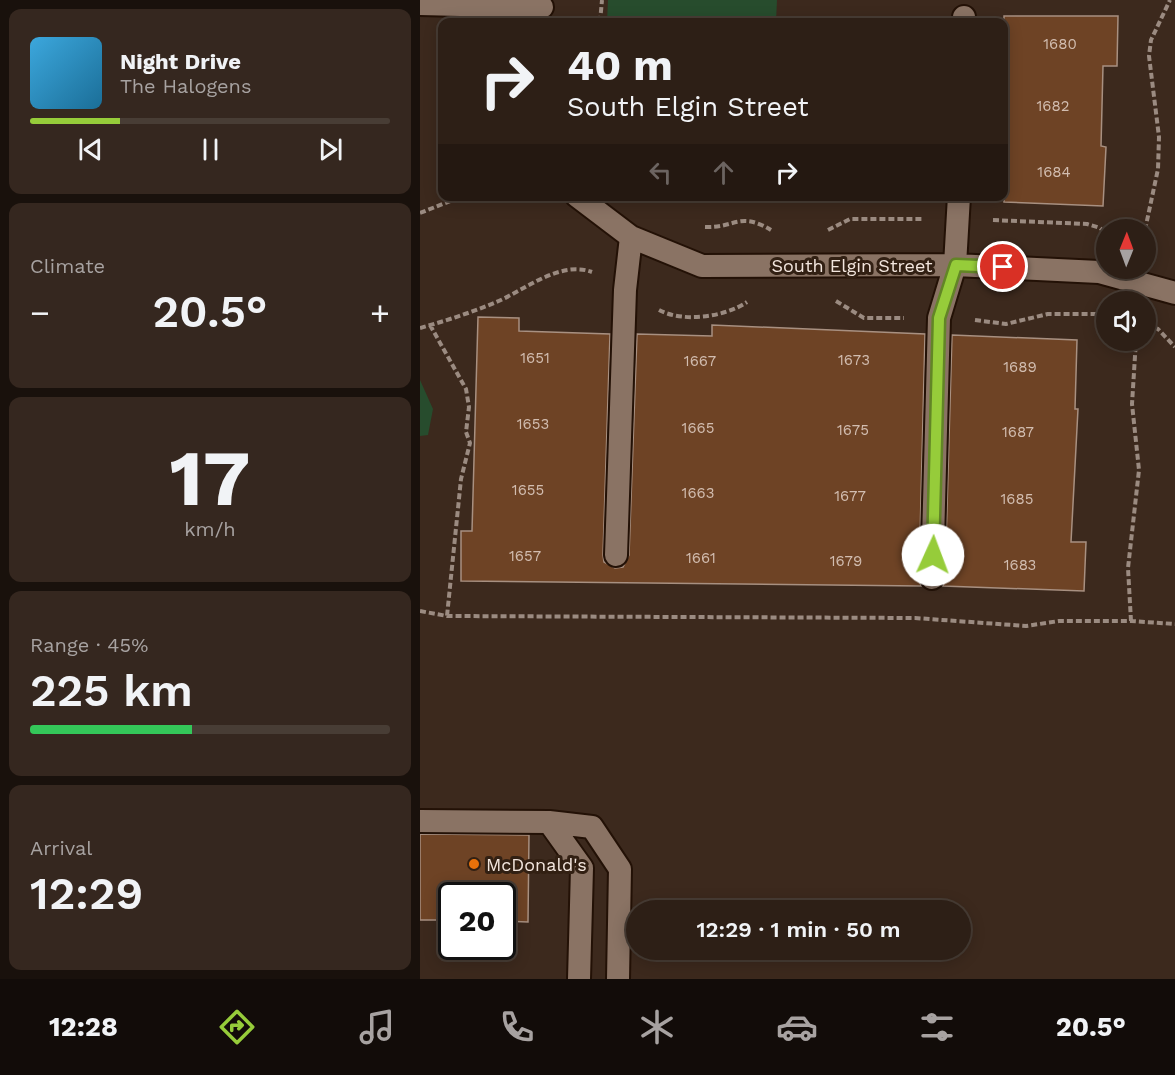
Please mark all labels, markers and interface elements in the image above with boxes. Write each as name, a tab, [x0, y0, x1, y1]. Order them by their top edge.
house number: 1680	[1043, 35, 1077, 53]
text: 40 m	[567, 41, 673, 90]
icon: right	[468, 42, 546, 120]
text: Night Drive	[120, 49, 241, 74]
text: The Halogens	[120, 74, 252, 98]
text: South Elgin Street	[567, 91, 809, 123]
house number: 1682	[1037, 97, 1069, 115]
icon: previous	[74, 133, 107, 166]
icon: pause	[194, 133, 227, 166]
icon: next	[314, 133, 347, 166]
icon: left	[644, 156, 677, 189]
icon: ahead	[707, 156, 740, 189]
icon: right	[770, 156, 803, 189]
house number: 1684	[1037, 163, 1071, 181]
north arrow	[1096, 219, 1156, 279]
map controls	[1096, 219, 1156, 351]
pin	[977, 241, 1028, 292]
icon: arrive	[986, 250, 1019, 283]
text: Climate	[30, 254, 105, 278]
street label: South Elgin Street	[771, 255, 933, 276]
text: 20.5°	[152, 285, 268, 338]
button: sound	[1096, 291, 1156, 351]
text: −	[30, 293, 50, 332]
text: +	[370, 293, 390, 332]
house number: 1651	[520, 349, 550, 367]
house number: 1673	[838, 351, 870, 369]
house number: 1667	[684, 352, 716, 370]
house number: 1689	[1003, 358, 1037, 376]
house number: 1653	[517, 415, 549, 433]
house number: 1665	[682, 419, 714, 437]
house number: 1675	[837, 421, 869, 439]
house number: 1687	[1002, 423, 1034, 441]
text: 17	[169, 432, 251, 524]
house number: 1655	[512, 481, 544, 499]
house number: 1663	[682, 484, 714, 502]
house number: 1677	[834, 487, 866, 505]
house number: 1685	[1001, 490, 1033, 508]
text: km/h	[184, 517, 236, 541]
position arrow	[901, 523, 965, 587]
house number: 1657	[509, 547, 541, 565]
house number: 1661	[686, 549, 716, 567]
house number: 1679	[830, 552, 862, 570]
house number: 1683	[1004, 556, 1036, 574]
text: Range · 45%	[30, 633, 148, 657]
text: 225 km	[30, 664, 193, 717]
text: Arrival	[30, 836, 92, 860]
place label: McDonald's	[486, 854, 587, 875]
marker: McDonald's	[467, 857, 481, 871]
text: 12:29	[30, 867, 143, 920]
speed limit sign: 20	[438, 882, 516, 960]
text: 12:29 · 1 min · 50 m	[696, 917, 901, 942]
icon: directions	[216, 1006, 258, 1048]
icon: music	[356, 1006, 398, 1048]
icon: phone	[496, 1006, 538, 1048]
icon: climate	[636, 1006, 678, 1048]
icon: car	[776, 1006, 818, 1048]
icon: filters	[916, 1006, 958, 1048]
text: 12:28	[49, 1011, 118, 1043]
text: 20.5°	[1056, 1011, 1126, 1043]

